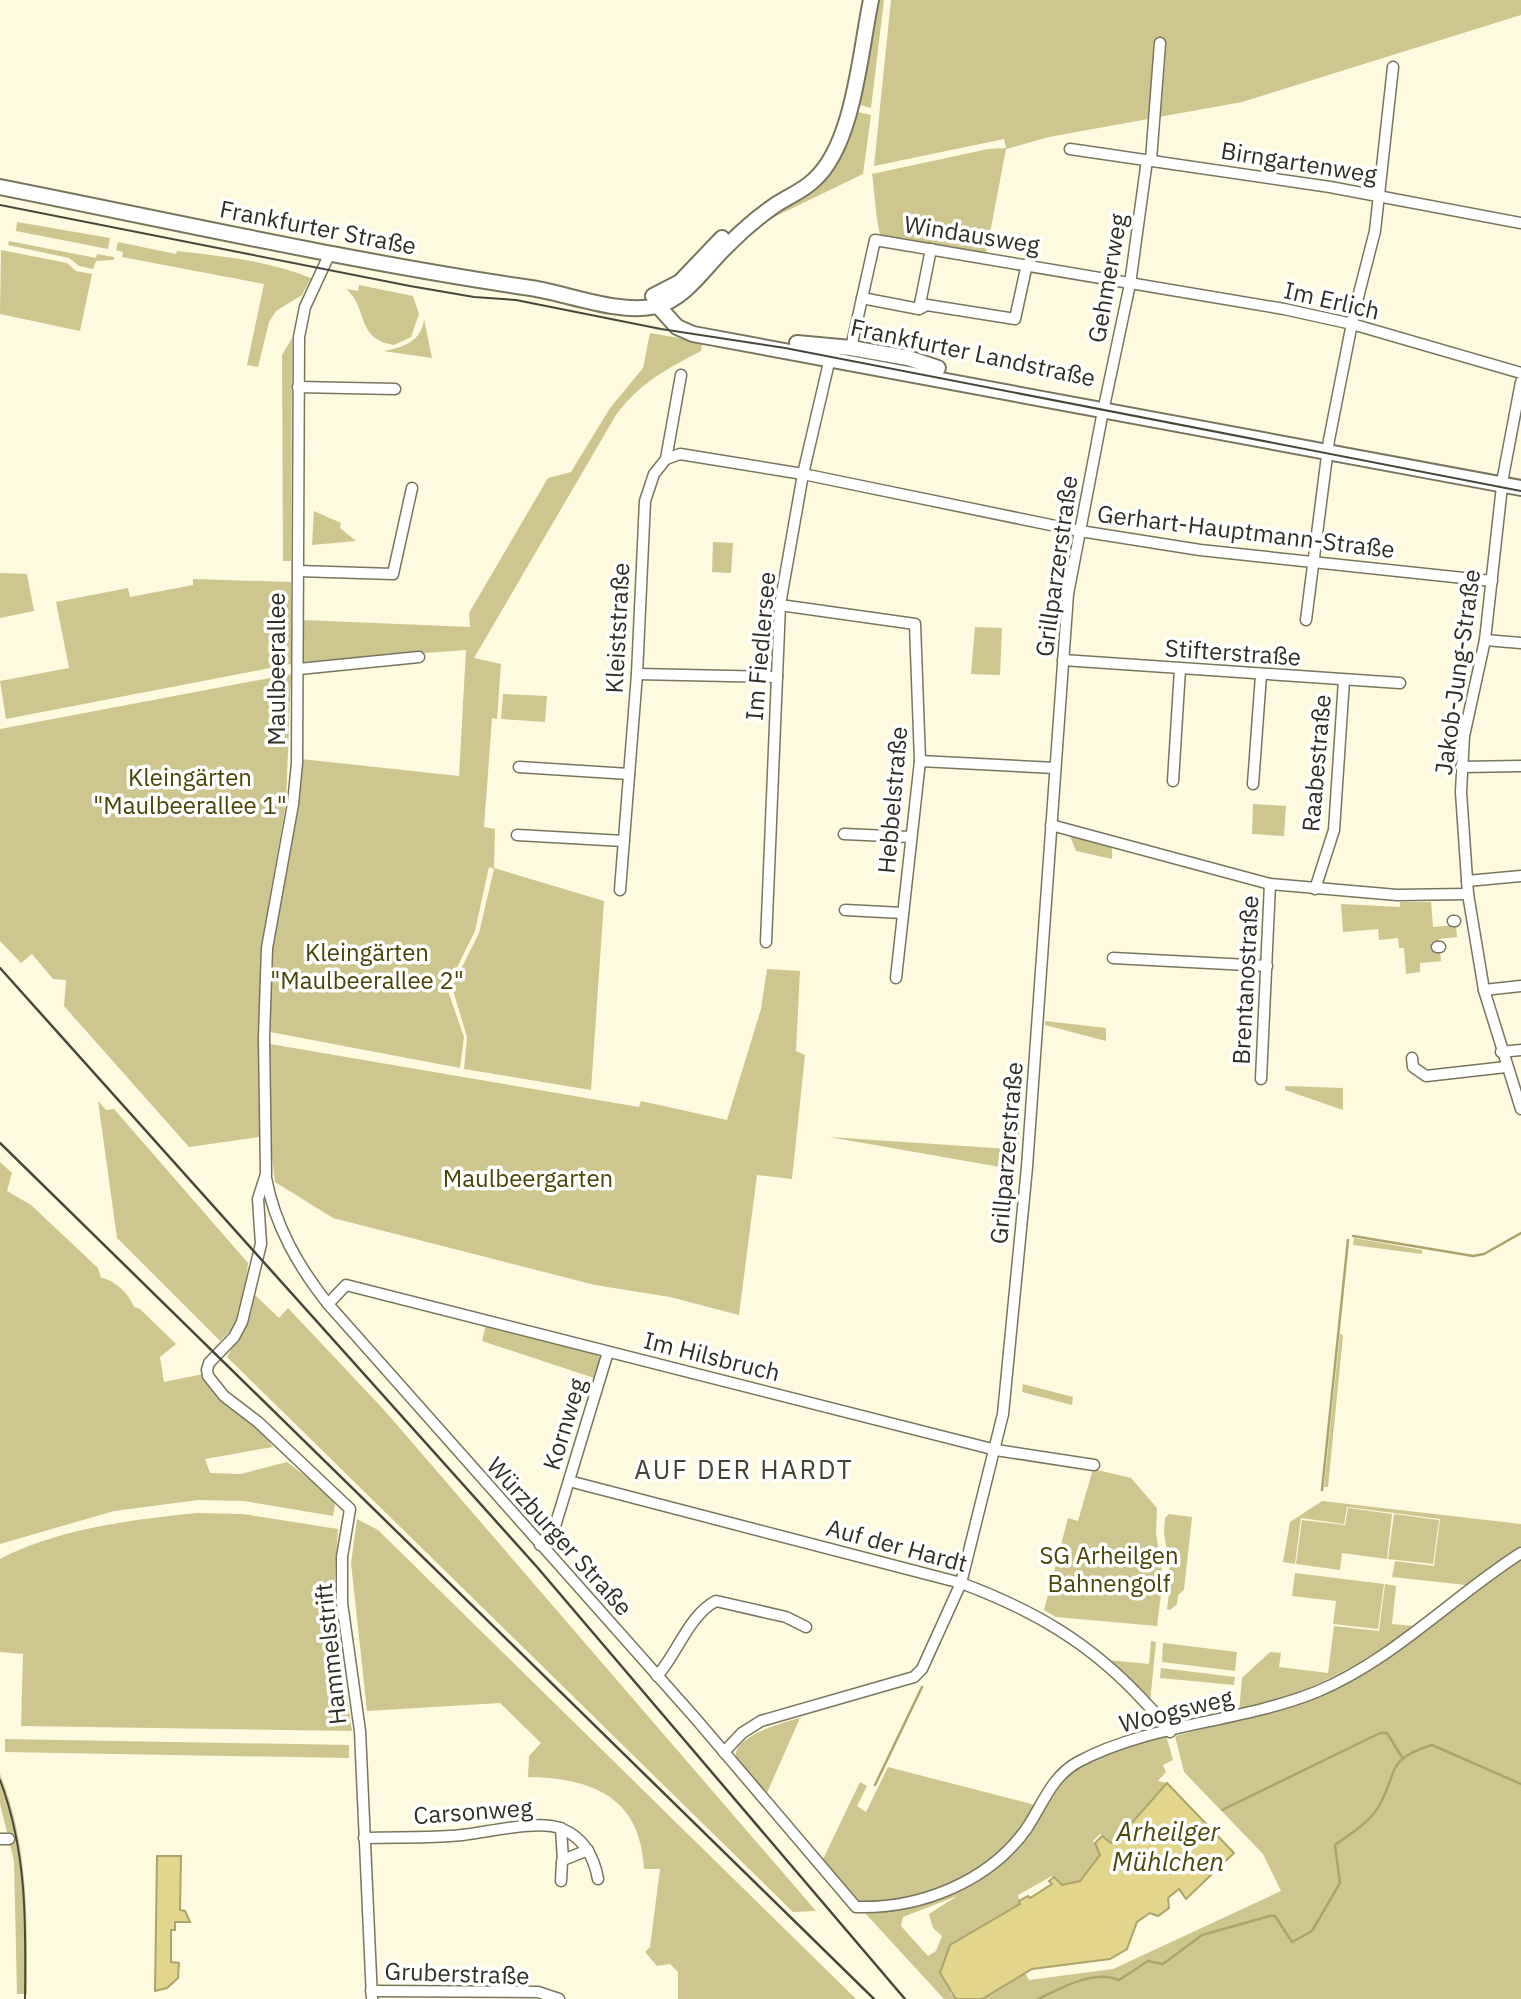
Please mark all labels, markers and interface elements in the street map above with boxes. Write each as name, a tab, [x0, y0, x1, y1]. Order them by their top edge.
street label: Birngartenweg	[1219, 134, 1380, 190]
street label: Frankfurter Straße	[217, 192, 419, 262]
street label: Windausweg	[902, 207, 1042, 261]
street label: Gehmerweg	[1080, 211, 1134, 345]
street label: Im Erlich	[1281, 273, 1383, 327]
street label: Frankfurter Landstraße	[848, 310, 1098, 394]
street label: Grillparzerstraße	[1027, 473, 1085, 659]
street label: Gerhart-Hauptmann-Straße	[1095, 497, 1397, 565]
street label: Kleiststraße	[598, 562, 636, 694]
street label: Jakob-Jung-Straße	[1427, 567, 1487, 777]
street label: Im Fiedlersee	[738, 570, 782, 722]
street label: Maulbeerallee	[260, 592, 292, 746]
street label: Stifterstraße	[1164, 631, 1302, 673]
street label: Raabestraße	[1294, 693, 1338, 833]
street label: Hebbelstraße	[870, 725, 914, 875]
park label: Kleingärten "Maulbeerallee 1"	[93, 761, 287, 821]
street label: Brentanostraße	[1225, 895, 1265, 1065]
park label: Kleingärten "Maulbeerallee 2"	[270, 936, 464, 996]
street label: Grillparzerstraße	[982, 1061, 1030, 1245]
park label: Maulbeergarten	[443, 1162, 613, 1194]
street label: Im Hilsbruch	[640, 1324, 784, 1388]
street label: Kornweg	[535, 1374, 593, 1474]
street label: Würzburger Straße	[480, 1450, 640, 1622]
district label: AUF DER HARDT	[634, 1452, 854, 1486]
street label: Auf der Hardt	[823, 1511, 971, 1579]
park label: SG Arheilgen Bahnengolf	[1039, 1539, 1179, 1599]
street label: Hammelstrift	[307, 1582, 353, 1726]
street label: Woogsweg	[1116, 1680, 1237, 1740]
street label: Carsonweg	[412, 1791, 534, 1831]
water label: Arheilger Mühlchen	[1112, 1814, 1224, 1878]
street label: Gruberstraße	[384, 1954, 530, 1992]

